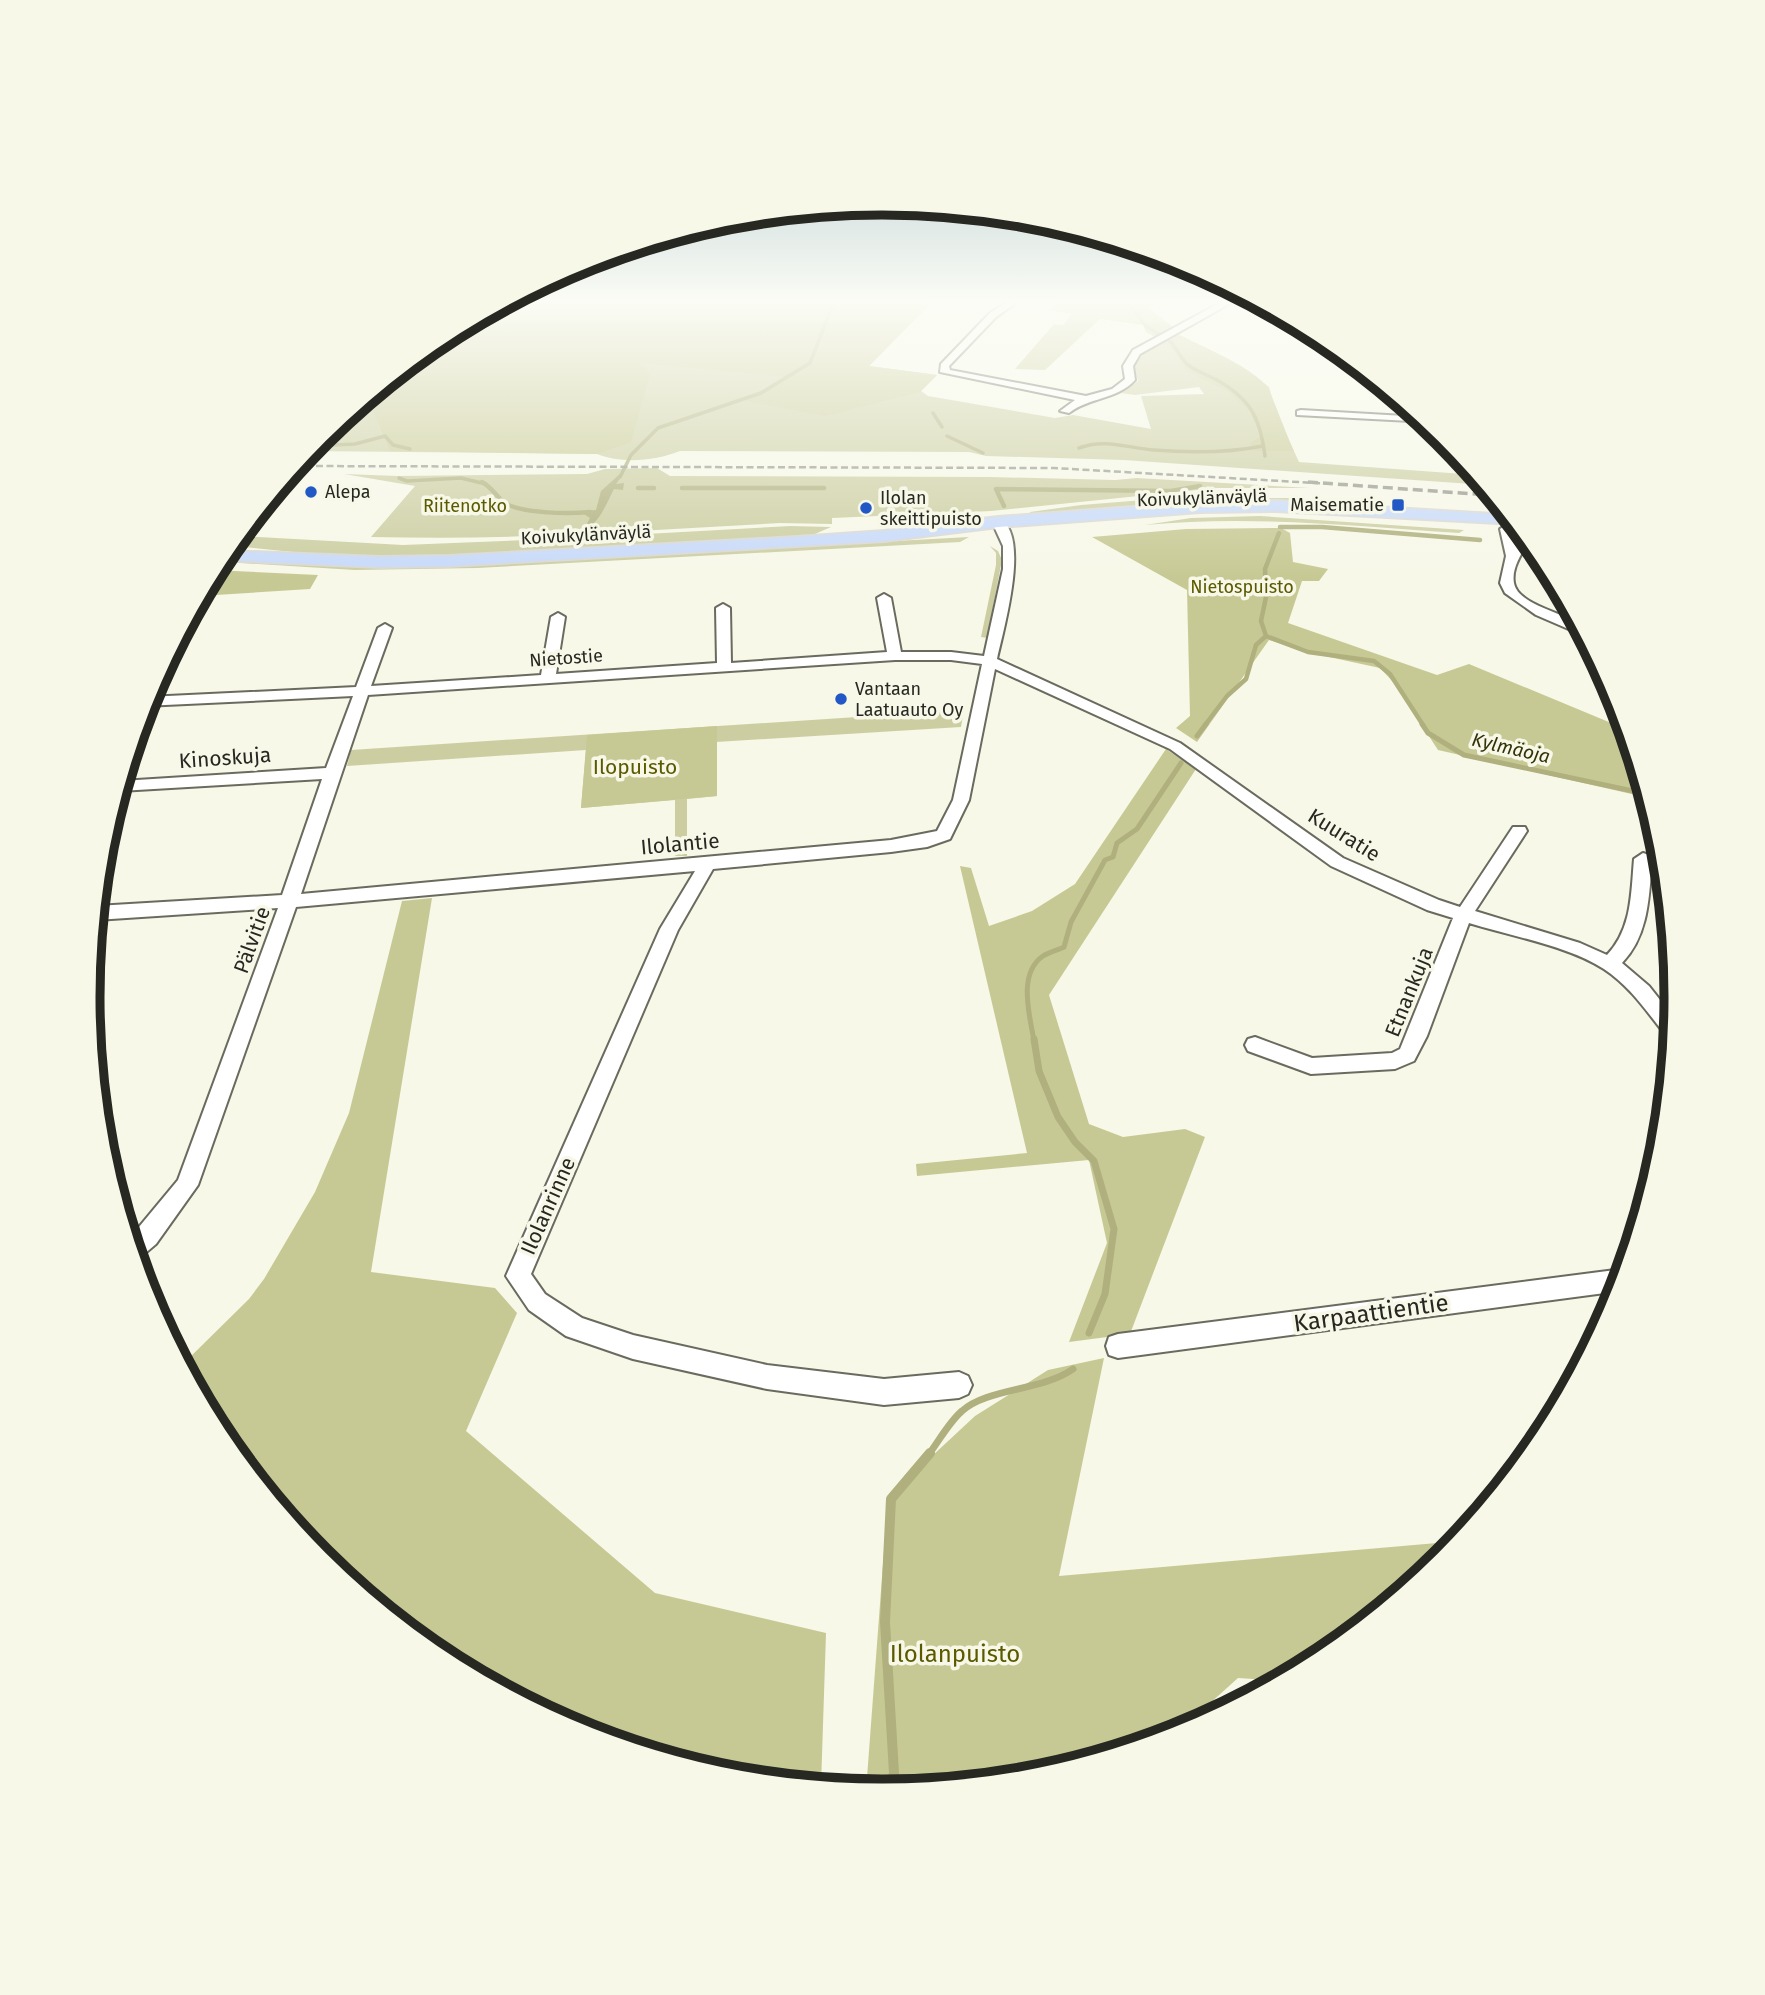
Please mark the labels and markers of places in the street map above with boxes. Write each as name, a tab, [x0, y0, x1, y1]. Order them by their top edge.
place label: Alepa	[325, 481, 371, 503]
marker: Alepa	[303, 484, 319, 500]
place label: Ilolan skeittipuisto	[880, 487, 982, 530]
place label: Maisematie	[1290, 494, 1384, 516]
marker: Maisematie	[1390, 497, 1406, 513]
marker: Ilolan skeittipuisto	[858, 500, 874, 516]
place label: Vantaan Laatuauto Oy	[855, 678, 963, 721]
marker: Vantaan Laatuauto Oy	[833, 691, 849, 707]

